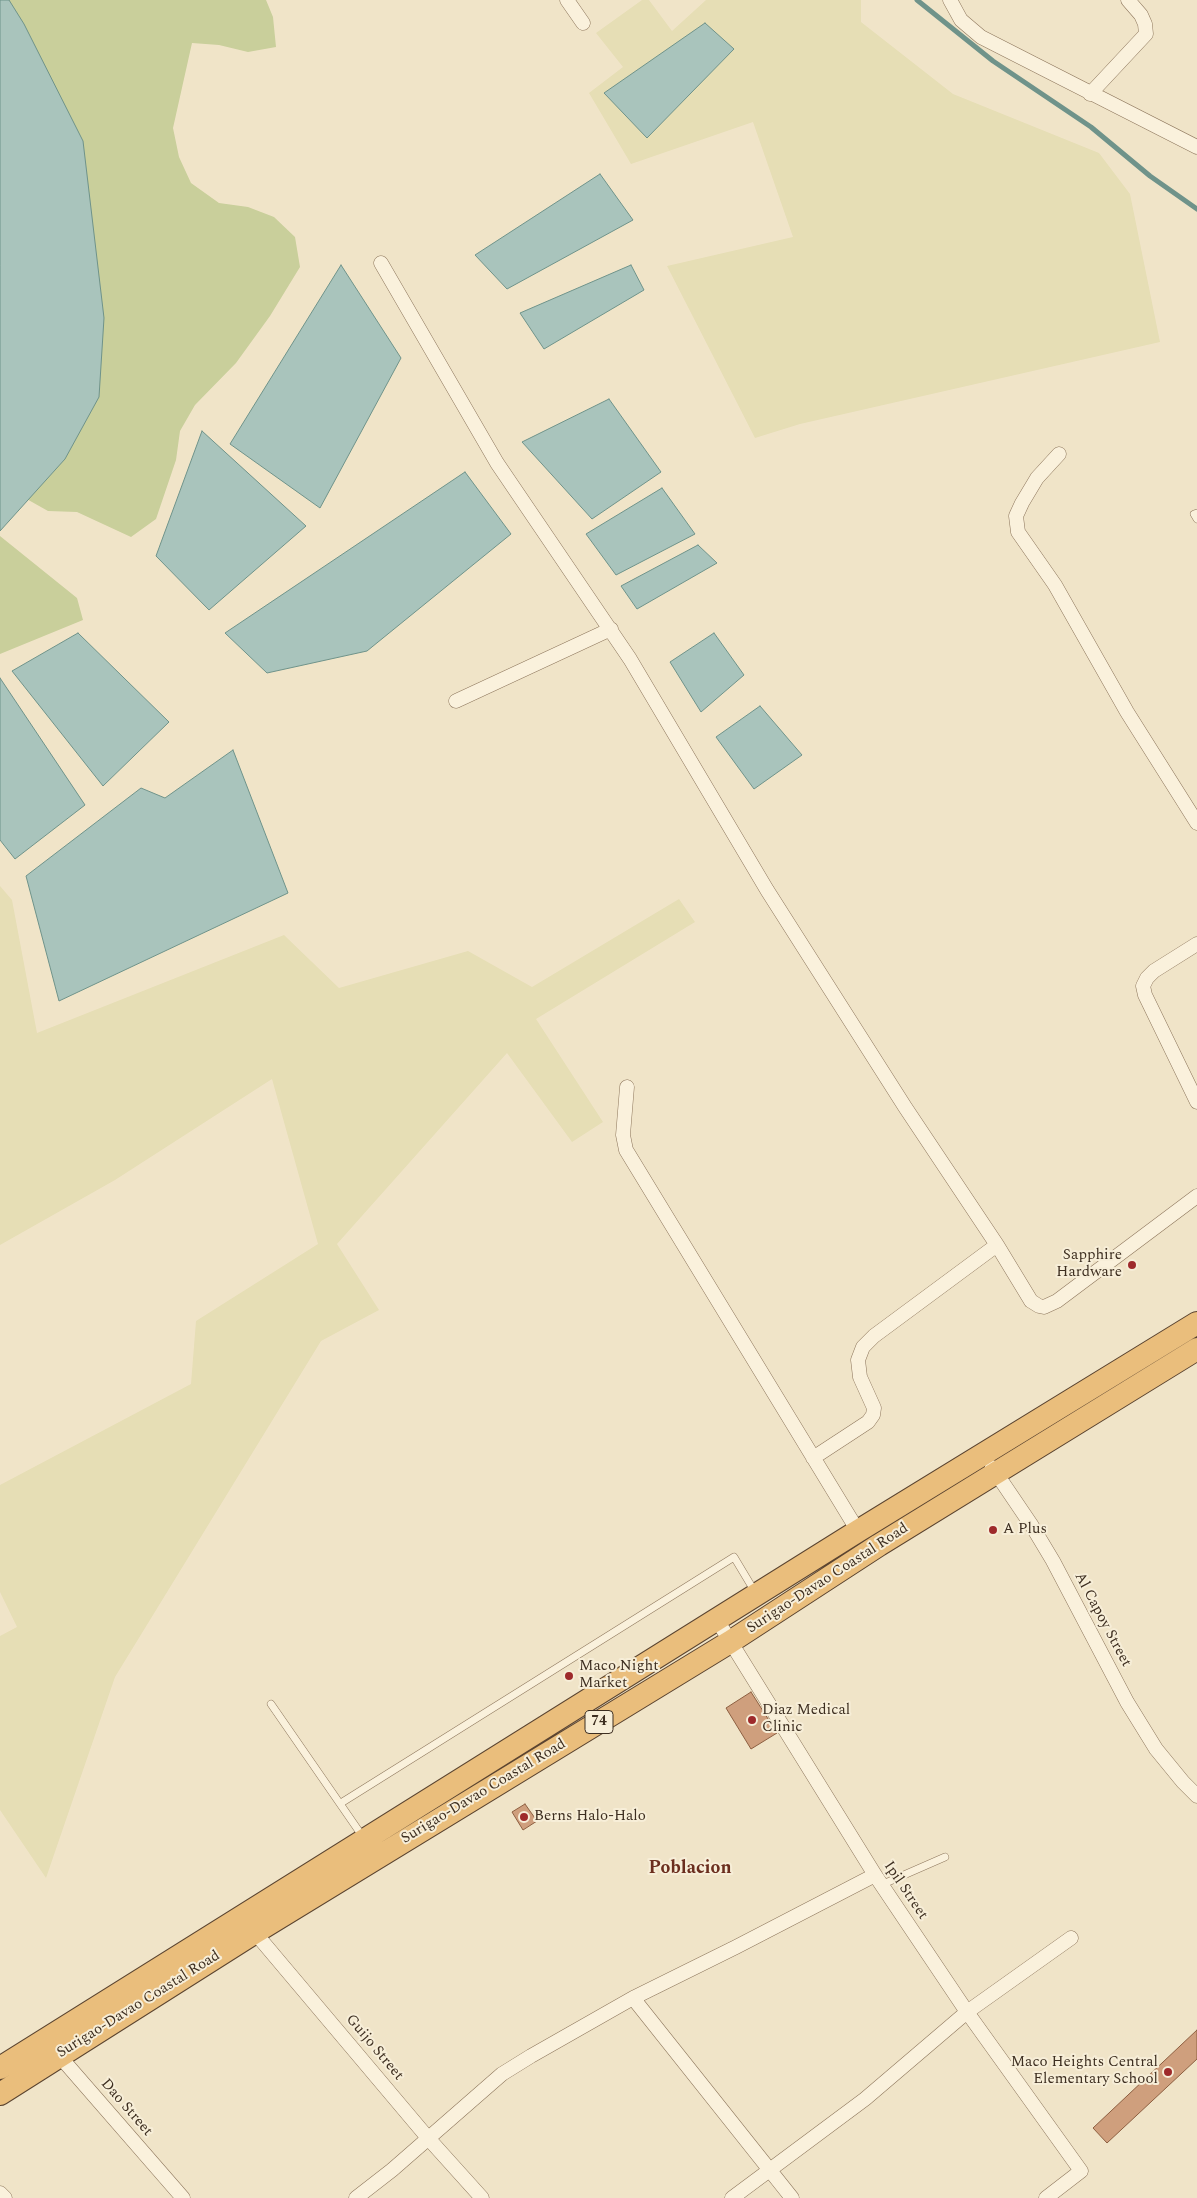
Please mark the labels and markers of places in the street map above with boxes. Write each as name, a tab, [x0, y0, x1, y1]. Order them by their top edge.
place label: Sapphire Hardware	[1056, 1247, 1122, 1282]
marker: Sapphire Hardware	[1126, 1259, 1138, 1271]
place label: A Plus	[1003, 1521, 1047, 1539]
marker: A Plus	[987, 1524, 999, 1536]
place label: Maco Night Market	[579, 1658, 659, 1693]
marker: Maco Night Market	[563, 1670, 575, 1682]
place label: Diaz Medical Clinic	[762, 1702, 850, 1737]
marker: Diaz Medical Clinic	[746, 1714, 758, 1726]
place label: Berns Halo-Halo	[534, 1808, 646, 1826]
marker: Berns Halo-Halo	[518, 1811, 530, 1823]
place label: Maco Heights Central Elementary School	[1011, 2054, 1158, 2089]
marker: Maco Heights Central Elementary School	[1162, 2066, 1174, 2078]

